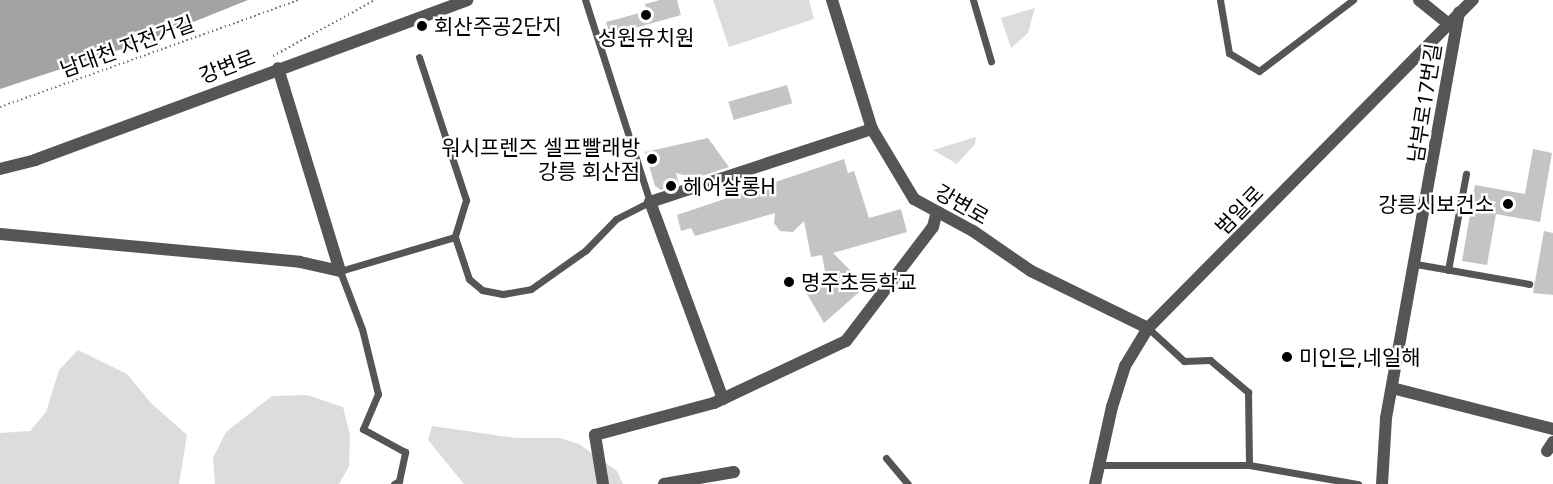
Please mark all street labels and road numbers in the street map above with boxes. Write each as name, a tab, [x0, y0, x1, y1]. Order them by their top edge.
street label: 남대천 자전거길	[57, 10, 197, 82]
street label: 남부로17번길	[1402, 41, 1446, 165]
street label: 강변로	[195, 44, 259, 88]
street label: 강변로	[931, 179, 993, 229]
street label: 범일로	[1210, 180, 1268, 240]

